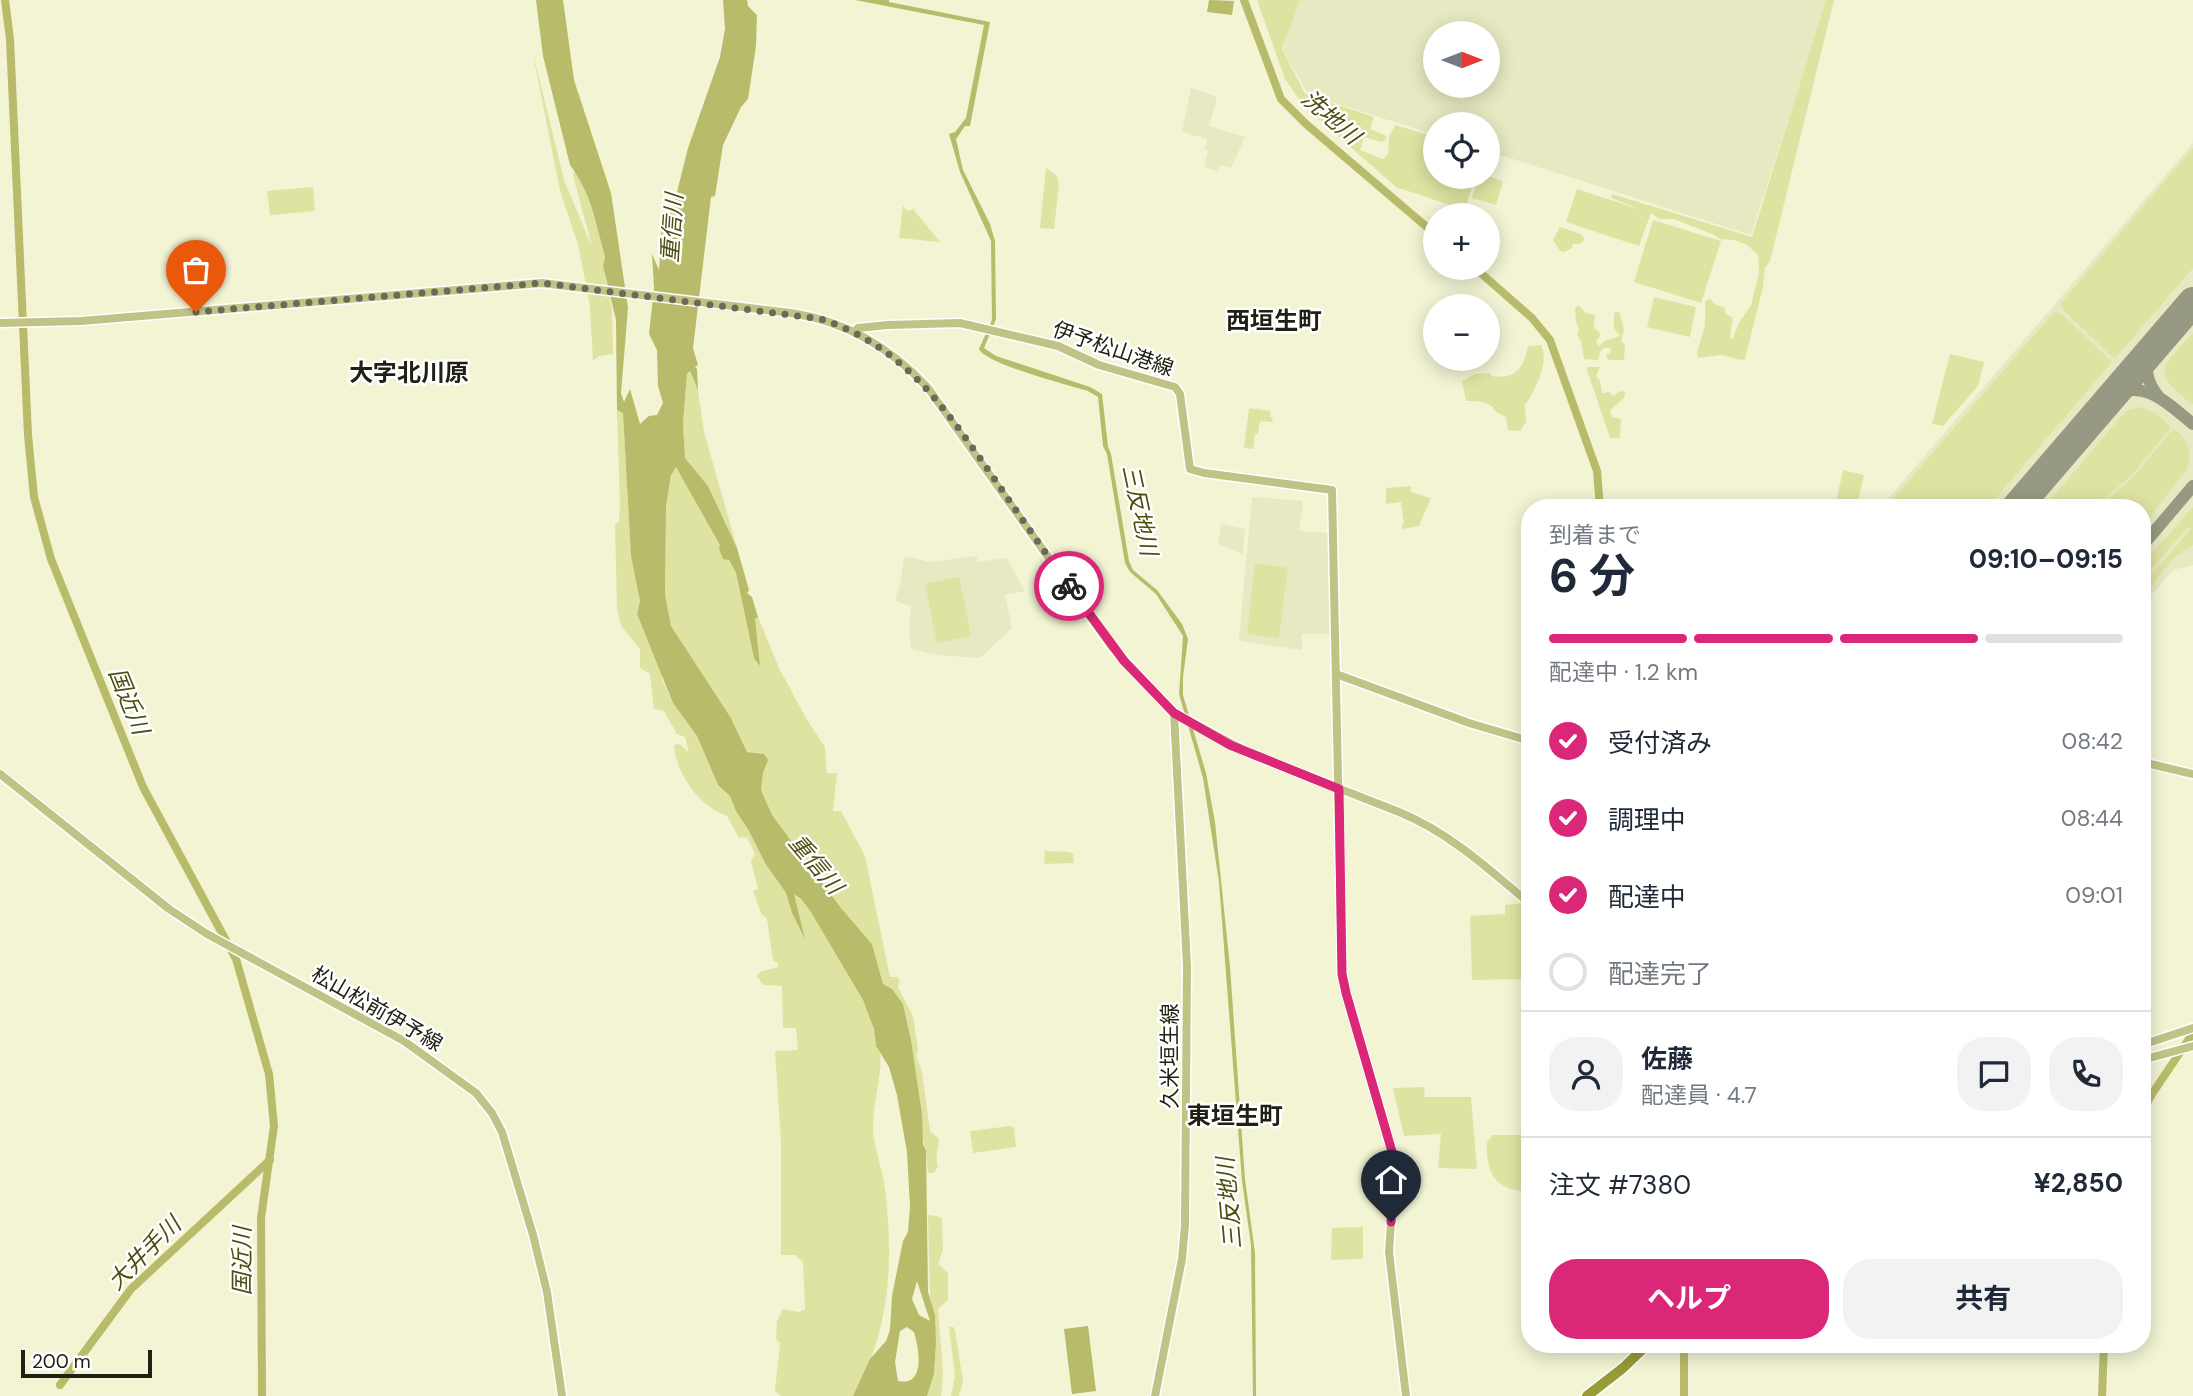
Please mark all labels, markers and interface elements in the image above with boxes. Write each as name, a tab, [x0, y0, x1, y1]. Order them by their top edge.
north arrow	[1423, 21, 1500, 98]
map controls	[1423, 21, 1500, 371]
water label: 洗地川	[1295, 83, 1369, 153]
button: locate	[1423, 112, 1500, 189]
water label: 重信川	[655, 190, 690, 263]
button: +	[1423, 203, 1500, 280]
pin	[166, 240, 226, 312]
icon: bag	[177, 251, 215, 289]
button: −	[1423, 294, 1500, 371]
district label: 西垣生町	[1226, 305, 1322, 336]
street label: 伊予松山港線	[1049, 315, 1177, 383]
district label: 大字北川原	[349, 357, 469, 388]
water label: 三反地川	[1116, 462, 1165, 561]
text: 到着まで	[1549, 520, 1641, 550]
text: 09:10–09:15	[1969, 542, 2123, 576]
text: 6 分	[1549, 546, 1635, 606]
courier	[1034, 551, 1104, 621]
icon: bike	[1050, 567, 1088, 605]
text: 配達中 · 1.2 km	[1549, 657, 1698, 687]
water label: 国近川	[102, 663, 157, 741]
icon: check	[1549, 722, 1587, 760]
text: 受付済み	[1608, 726, 1712, 760]
text: 08:42	[2061, 726, 2123, 756]
icon: check	[1549, 799, 1587, 837]
text: 調理中	[1608, 803, 1686, 837]
text: 08:44	[2061, 803, 2123, 833]
water label: 重信川	[782, 828, 852, 902]
icon: check	[1549, 876, 1587, 914]
text: 配達中	[1608, 880, 1686, 914]
text: 09:01	[2065, 880, 2123, 910]
text: 配達完了	[1608, 957, 1712, 991]
street label: 松山松前伊予線	[306, 960, 448, 1058]
street label: 久米垣生線	[1156, 1004, 1184, 1109]
button: person	[1549, 1037, 1623, 1111]
button: chat	[1957, 1037, 2031, 1111]
button: phone	[2049, 1037, 2123, 1111]
text: 佐藤	[1641, 1042, 1693, 1076]
text: 配達員 · 4.7	[1641, 1080, 1757, 1110]
district label: 東垣生町	[1187, 1100, 1283, 1131]
pin	[1361, 1150, 1421, 1222]
water label: 三反地川	[1210, 1153, 1248, 1250]
icon: home	[1372, 1161, 1410, 1199]
text: ¥2,850	[2034, 1166, 2123, 1200]
text: 注文 #7380	[1549, 1168, 1691, 1202]
water label: 大井手川	[101, 1208, 189, 1296]
water label: 国近川	[227, 1224, 257, 1296]
button: ヘルプ	[1549, 1259, 1829, 1339]
button: 共有	[1843, 1259, 2123, 1339]
scale bar	[21, 1347, 152, 1379]
text: 200 m	[32, 1349, 91, 1374]

